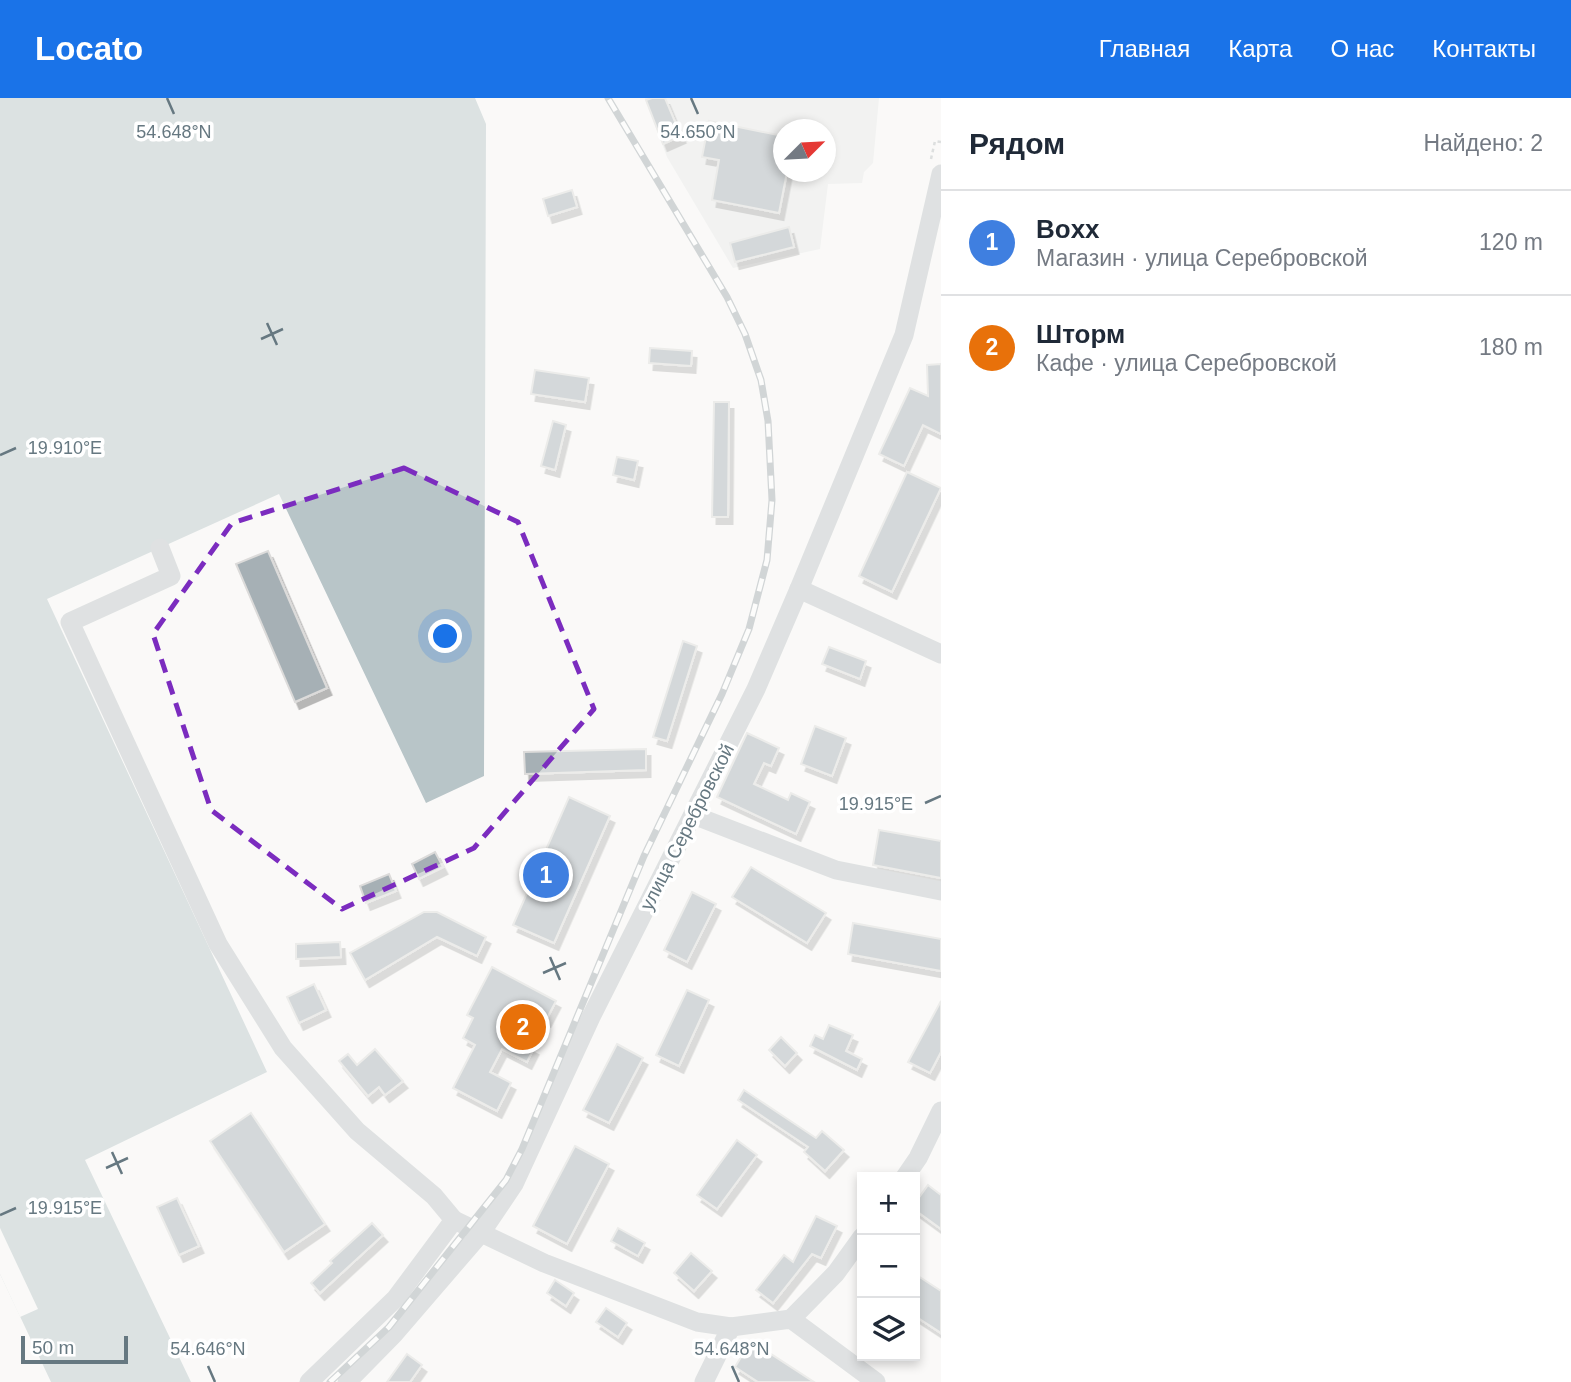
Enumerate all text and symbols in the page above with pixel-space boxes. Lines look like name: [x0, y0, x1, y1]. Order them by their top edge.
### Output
text: Locato: [35, 30, 143, 67]
text: Главная: [1099, 35, 1190, 62]
text: Карта: [1228, 35, 1292, 62]
text: О нас: [1330, 35, 1394, 62]
text: Контакты: [1432, 35, 1536, 62]
north arrow: [773, 119, 836, 182]
text: 54.648°N: [136, 122, 212, 142]
text: 54.650°N: [660, 122, 736, 142]
text: Рядом: [969, 127, 1065, 160]
text: Найдено: 2: [1423, 130, 1543, 156]
text: Boxx: [1036, 214, 1100, 244]
text: 1: [986, 229, 998, 255]
text: 120 m: [1479, 229, 1543, 255]
text: Магазин · улица Серебровской: [1036, 245, 1368, 271]
text: Шторм: [1036, 319, 1125, 349]
text: 2: [986, 334, 998, 360]
text: 180 m: [1479, 334, 1543, 360]
text: Кафе · улица Серебровской: [1036, 350, 1337, 376]
text: 19.910°E: [28, 438, 102, 458]
your location: [428, 619, 462, 653]
street label: улица Серебровской: [636, 740, 738, 914]
text: 19.915°E: [839, 794, 913, 814]
pin: 1: [523, 849, 569, 901]
pin: 2: [500, 1001, 546, 1053]
map controls: [857, 1172, 920, 1361]
button: +: [857, 1172, 920, 1235]
text: 19.915°E: [28, 1198, 102, 1218]
button: −: [857, 1235, 920, 1298]
button: layers: [857, 1298, 920, 1361]
scale bar: [21, 1333, 128, 1365]
text: 50 m: [32, 1337, 74, 1358]
text: 54.646°N: [170, 1339, 246, 1359]
text: 54.648°N: [694, 1339, 770, 1359]

